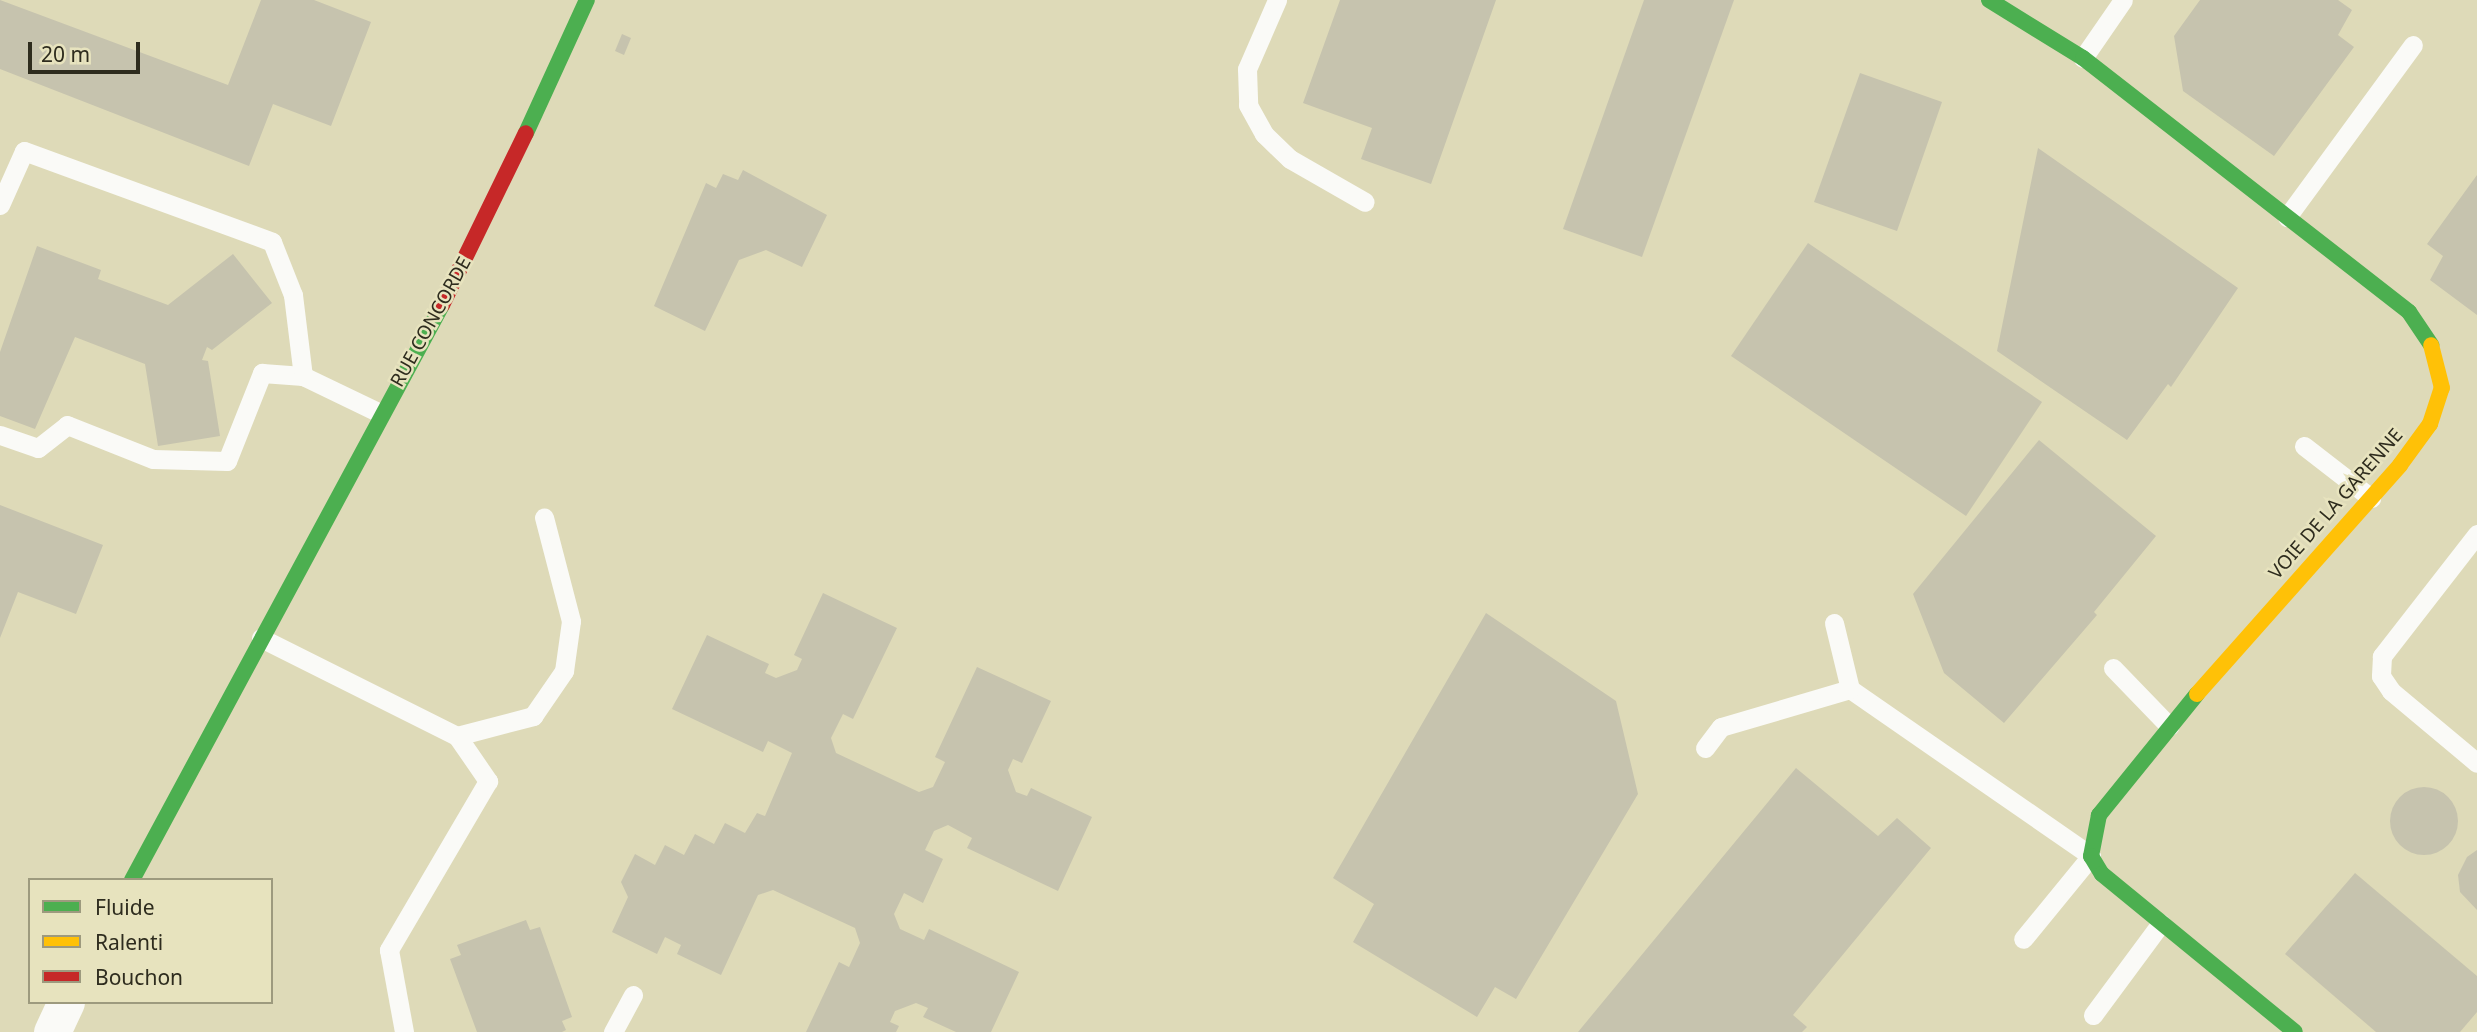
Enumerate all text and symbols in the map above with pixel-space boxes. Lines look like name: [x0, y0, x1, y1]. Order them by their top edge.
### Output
scale bar: [32, 28, 144, 72]
text: 20 m: [41, 40, 90, 68]
street label: RUE CONCORDE: [386, 253, 476, 391]
street label: VOIE DE LA GARENNE: [2264, 424, 2408, 584]
legend: [28, 878, 273, 1004]
text: Fluide: [95, 893, 154, 921]
text: Ralenti: [95, 928, 163, 956]
text: Bouchon: [95, 963, 183, 991]

